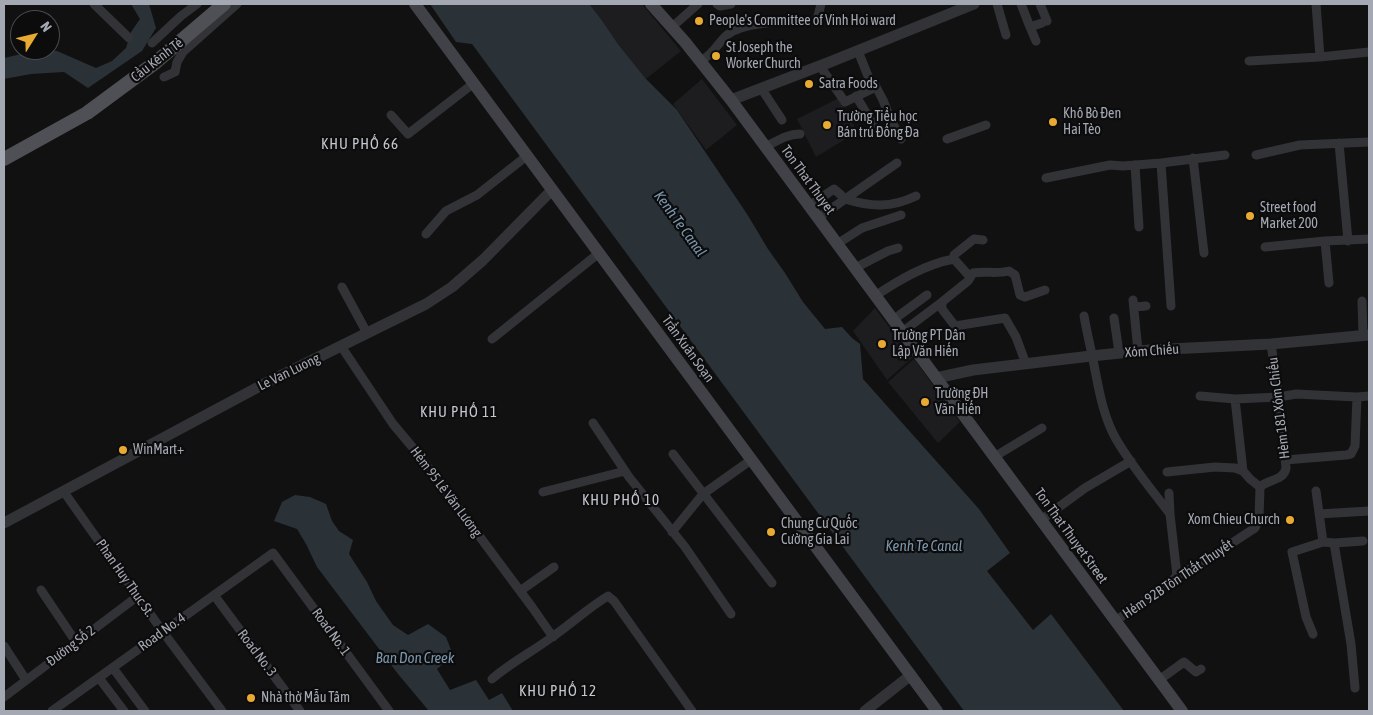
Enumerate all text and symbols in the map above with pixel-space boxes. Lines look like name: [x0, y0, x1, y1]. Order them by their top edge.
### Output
north arrow: [10, 10, 60, 60]
place label: People's Committee of Vinh Hoi ward: [709, 13, 896, 29]
marker: People's Committee of Vinh Hoi ward: [693, 15, 705, 27]
text: N: [37, 19, 55, 35]
street label: Cầu Kênh Tẻ: [128, 34, 186, 86]
place label: St Joseph the Worker Church: [726, 40, 801, 72]
marker: St Joseph the Worker Church: [710, 50, 722, 62]
place label: Satra Foods: [819, 76, 878, 92]
marker: Satra Foods: [803, 78, 815, 90]
place label: Khô Bò Đen Hai Tèo: [1063, 106, 1121, 138]
place label: Trường Tiểu học Bán trú Đống Đa: [837, 109, 919, 142]
marker: Khô Bò Đen Hai Tèo: [1047, 116, 1059, 128]
marker: Trường Tiểu học Bán trú Đống Đa: [821, 119, 833, 131]
district label: KHU PHỐ 66: [320, 135, 400, 153]
street label: Ton That Thuyet: [777, 142, 839, 218]
water label: Kenh Te Canal: [650, 188, 710, 260]
place label: Street food Market 200: [1260, 200, 1318, 232]
marker: Street food Market 200: [1244, 210, 1256, 222]
street label: Trần Xuân Soạn: [658, 312, 718, 386]
place label: Trường PT Dân Lập Văn Hiến: [892, 328, 966, 361]
marker: Trường PT Dân Lập Văn Hiến: [876, 338, 888, 350]
street label: Xóm Chiếu: [1124, 341, 1180, 361]
street label: Le Van Luong: [255, 350, 323, 394]
street label: Hẻm 181 Xóm Chiếu: [1264, 356, 1294, 460]
place label: Trường ĐH Văn Hiến: [935, 386, 988, 418]
marker: Trường ĐH Văn Hiến: [919, 396, 931, 408]
district label: KHU PHỐ 11: [419, 403, 499, 421]
place label: WinMart+: [133, 442, 184, 458]
marker: WinMart+: [117, 444, 129, 456]
street label: Hẻm 95 Lê Văn Lương: [407, 444, 485, 540]
street label: Ton That Thuyet Street: [1031, 485, 1111, 587]
district label: KHU PHỐ 10: [581, 491, 661, 509]
place label: Xom Chieu Church: [1188, 512, 1280, 528]
marker: Xom Chieu Church: [1284, 514, 1296, 526]
place label: Chung Cư Quốc Cường Gia Lai: [781, 516, 857, 548]
marker: Chung Cư Quốc Cường Gia Lai: [765, 526, 777, 538]
street label: Phan Huy Thuc St.: [92, 536, 158, 620]
street label: Hẻm 92B Tôn Thất Thuyết: [1120, 536, 1236, 622]
water label: Kenh Te Canal: [886, 537, 962, 555]
street label: Road No. 1: [308, 605, 354, 659]
street label: Road No. 4: [135, 609, 189, 655]
street label: Đường Số 2: [43, 622, 99, 670]
street label: Road No. 3: [234, 626, 280, 680]
water label: Ban Don Creek: [376, 649, 454, 667]
district label: KHU PHỐ 12: [518, 682, 598, 700]
place label: Nhà thờ Mẫu Tâm: [261, 690, 350, 706]
marker: Nhà thờ Mẫu Tâm: [245, 692, 257, 704]

